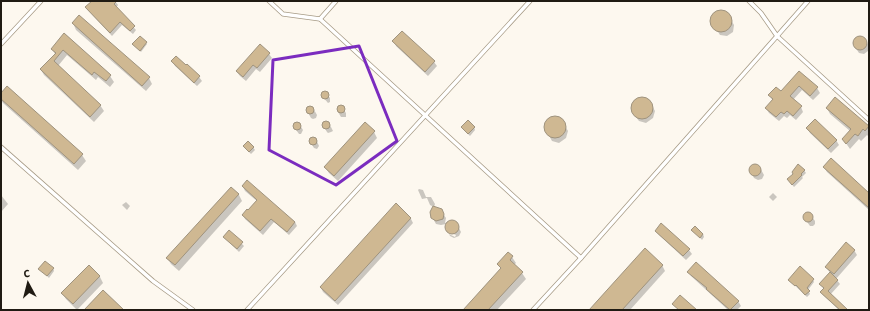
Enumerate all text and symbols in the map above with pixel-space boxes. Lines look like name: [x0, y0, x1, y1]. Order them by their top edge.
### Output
north arrow: [8, 263, 48, 303]
text: С: [23, 266, 32, 281]

